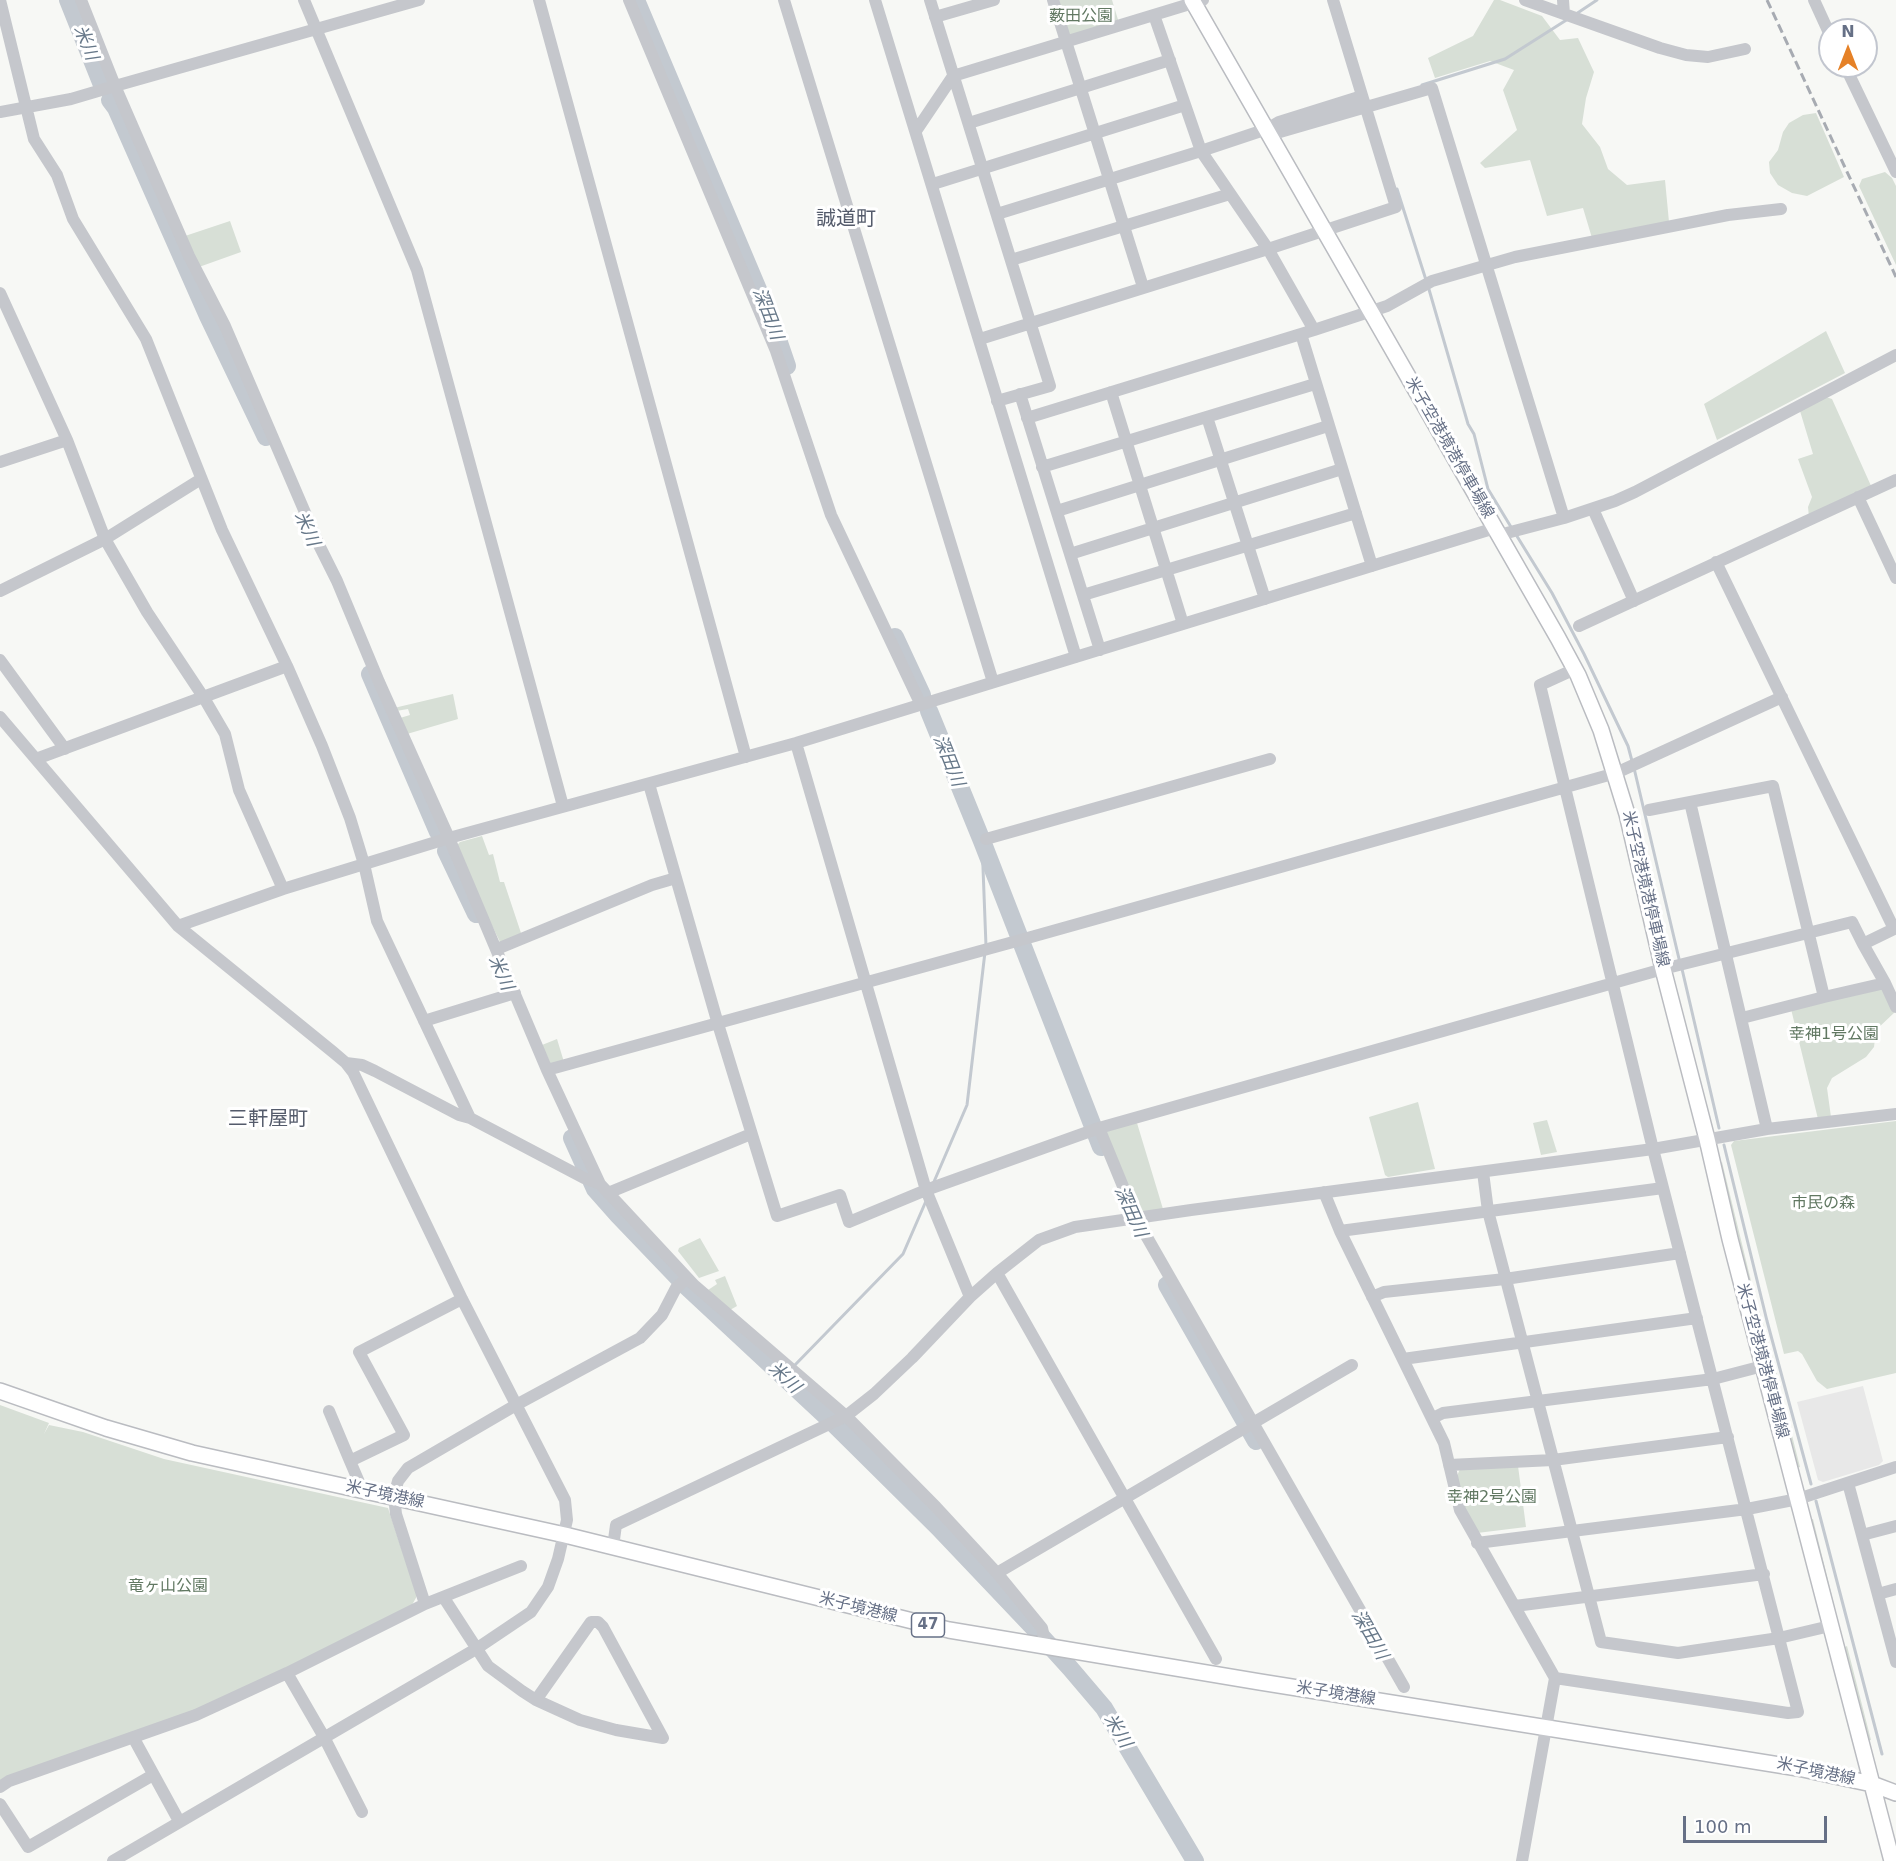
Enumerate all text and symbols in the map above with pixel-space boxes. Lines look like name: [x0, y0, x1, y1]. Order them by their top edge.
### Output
park label: 薮田公園: [1049, 7, 1113, 27]
north arrow: [1818, 18, 1878, 78]
water label: 米川: [68, 22, 102, 64]
text: N: [1841, 22, 1855, 41]
district label: 誠道町: [816, 208, 876, 232]
water label: 深田川: [747, 285, 787, 343]
street label: 米子空港境港停車場線: [1401, 374, 1497, 522]
water label: 米川: [289, 508, 323, 550]
water label: 深田川: [928, 732, 968, 790]
street label: 米子空港境港停車場線: [1618, 809, 1672, 969]
water label: 米川: [483, 952, 517, 994]
park label: 幸神1号公園: [1789, 1025, 1879, 1045]
district label: 三軒屋町: [228, 1108, 308, 1132]
water label: 深田川: [1109, 1183, 1151, 1241]
park label: 市民の森: [1791, 1194, 1855, 1214]
street label: 米子空港境港停車場線: [1732, 1281, 1792, 1441]
water label: 米川: [763, 1358, 805, 1398]
street label: 米子境港線: [344, 1477, 426, 1513]
park label: 幸神2号公園: [1447, 1488, 1537, 1508]
park label: 竜ヶ山公園: [128, 1577, 208, 1597]
street label: 米子境港線: [817, 1589, 899, 1627]
water label: 深田川: [1346, 1606, 1392, 1664]
road number: 47: [912, 1613, 944, 1637]
street label: 米子境港線: [1295, 1678, 1377, 1710]
water label: 米川: [1098, 1710, 1136, 1752]
street label: 米子境港線: [1775, 1754, 1857, 1790]
scale bar: [1686, 1804, 1830, 1842]
text: 100 m: [1694, 1816, 1752, 1837]

